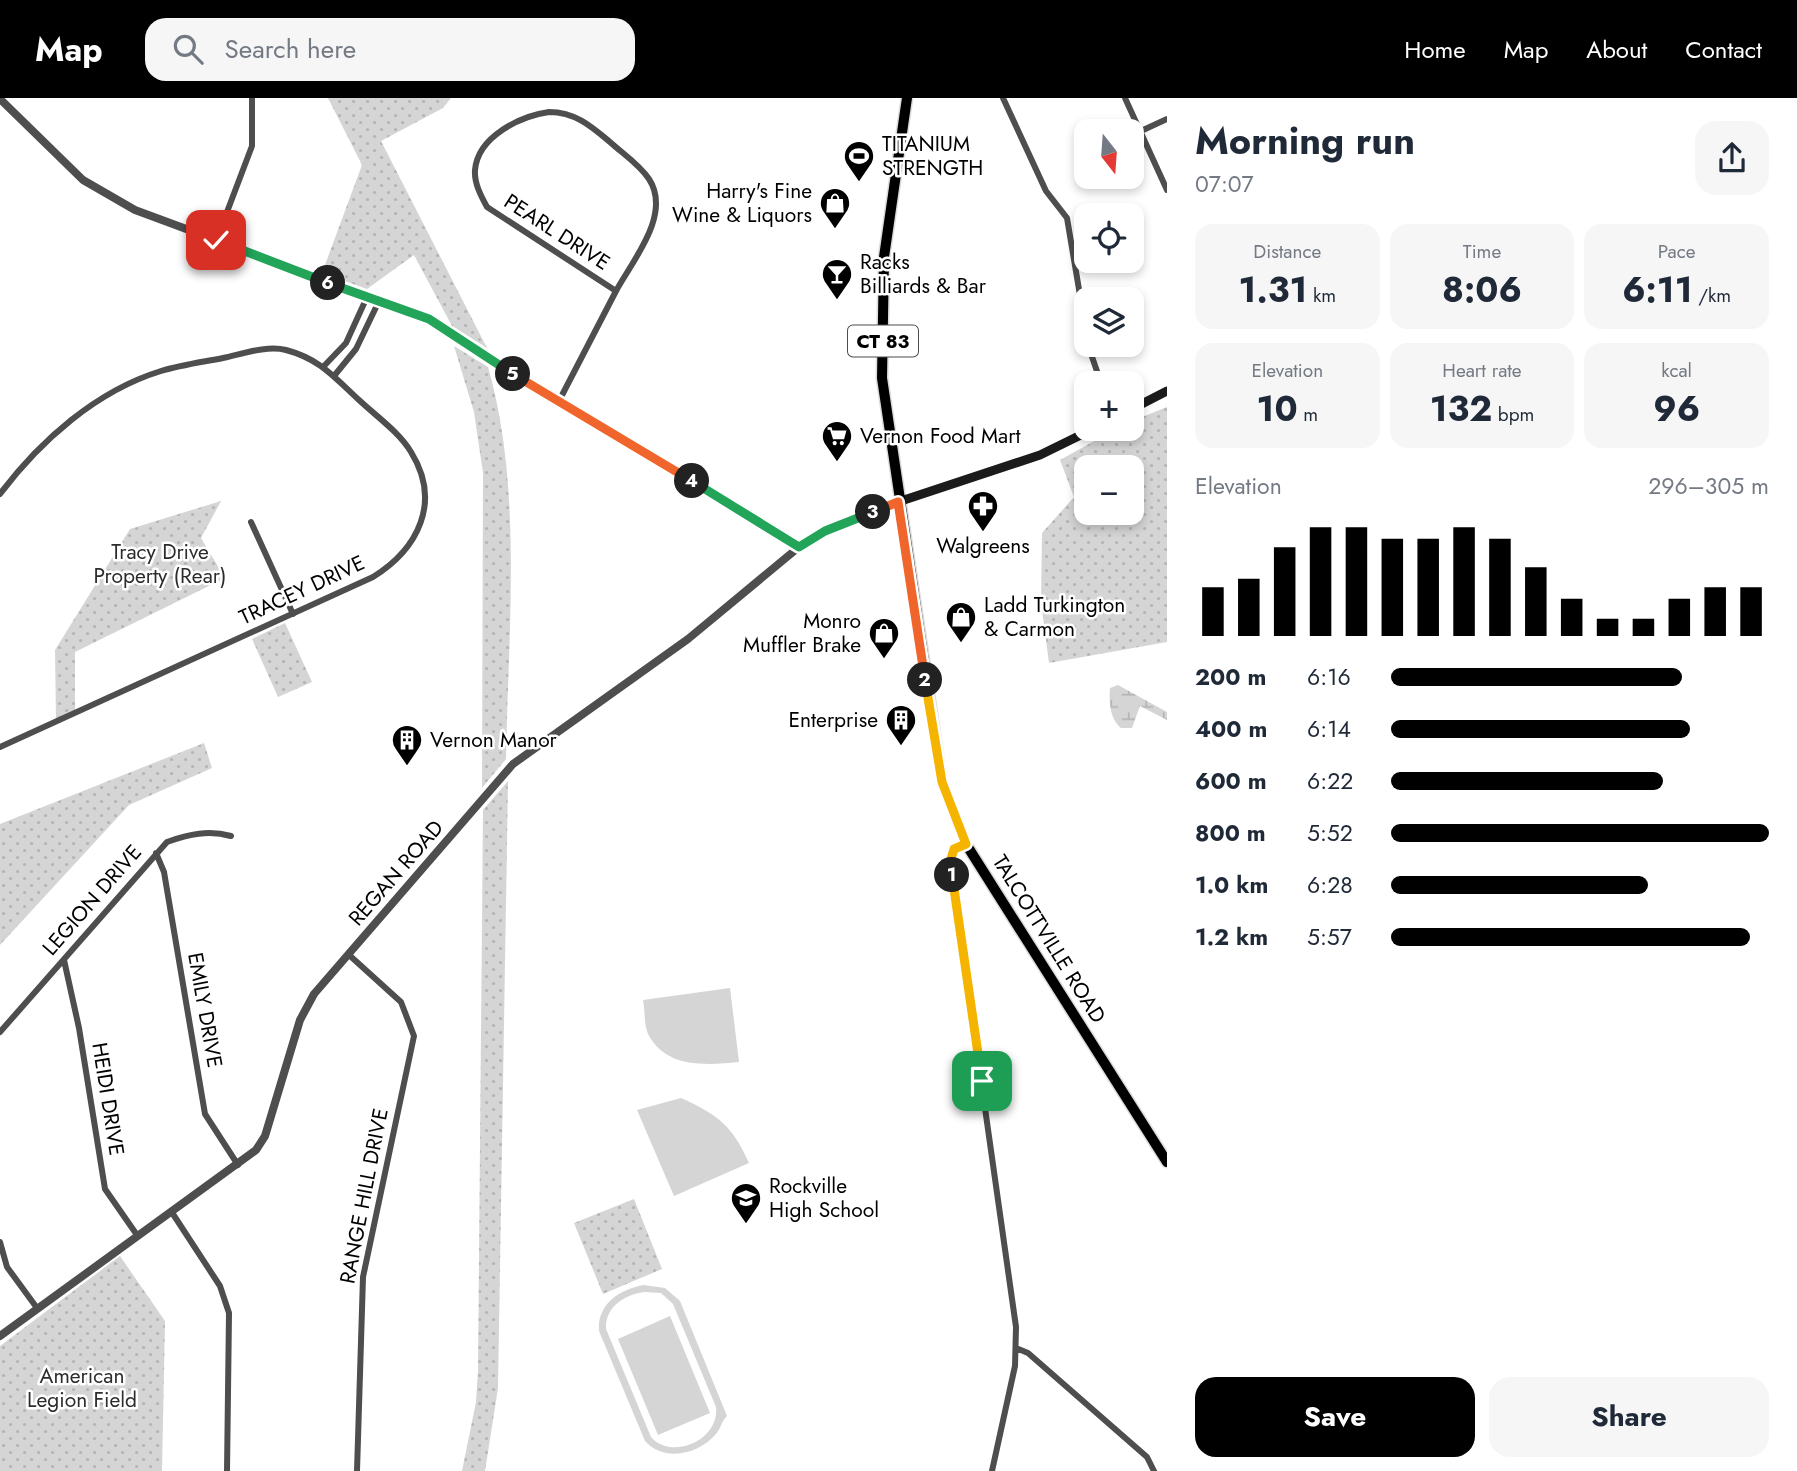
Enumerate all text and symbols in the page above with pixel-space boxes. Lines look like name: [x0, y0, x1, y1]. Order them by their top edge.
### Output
search box: [145, 18, 635, 81]
text: Map: [35, 26, 103, 73]
icon: search: [169, 30, 207, 68]
text: Search here: [225, 30, 356, 68]
text: Home: [1404, 32, 1466, 67]
text: Map: [1504, 32, 1548, 67]
text: About: [1586, 32, 1647, 67]
text: Contact: [1685, 32, 1762, 67]
text: Morning run: [1195, 113, 1415, 168]
north arrow: [1074, 119, 1144, 189]
map controls: [1074, 119, 1144, 525]
button: share: [1695, 121, 1769, 195]
place label: TITANIUM STRENGTH: [882, 129, 983, 183]
sports icon: TITANIUM STRENGTH: [842, 139, 876, 183]
text: 07:07: [1195, 167, 1254, 201]
place label: Harry's Fine Wine & Liquors: [672, 176, 812, 230]
street label: PEARL DRIVE: [498, 186, 616, 278]
shop icon: Harry's Fine Wine & Liquors: [818, 186, 852, 230]
button: locate: [1074, 203, 1144, 273]
pin: [186, 210, 246, 270]
icon: check: [197, 221, 235, 259]
text: Distance: [1253, 238, 1321, 265]
text: Time: [1463, 238, 1501, 265]
text: Pace: [1658, 238, 1696, 265]
place label: Racks Billiards & Bar: [860, 247, 987, 301]
bar icon: Racks Billiards & Bar: [820, 257, 854, 301]
text: 1.31: [1239, 265, 1307, 315]
text: 8:06: [1442, 265, 1522, 315]
text: 6:11: [1622, 265, 1692, 315]
pin: 6: [310, 266, 346, 300]
text: 6: [321, 269, 334, 296]
text: km: [1307, 282, 1336, 309]
text: /km: [1692, 282, 1731, 309]
button: layers: [1074, 287, 1144, 357]
road number: CT 83: [848, 326, 918, 356]
pin: 5: [496, 356, 530, 392]
text: Elevation: [1251, 357, 1323, 384]
text: Heart rate: [1442, 357, 1522, 384]
text: kcal: [1661, 357, 1692, 384]
text: 5: [506, 360, 519, 387]
button: +: [1074, 371, 1144, 441]
text: 10: [1257, 384, 1298, 434]
text: 132: [1430, 384, 1492, 434]
text: 96: [1653, 384, 1700, 434]
text: m: [1298, 401, 1318, 428]
text: bpm: [1492, 401, 1534, 428]
supermarket icon: Vernon Food Mart: [820, 419, 854, 463]
place label: Vernon Food Mart: [860, 421, 1020, 451]
button: −: [1074, 455, 1144, 525]
pin: 4: [674, 464, 710, 498]
text: 4: [685, 467, 698, 494]
text: Elevation: [1195, 469, 1282, 503]
text: 296–305 m: [1648, 469, 1769, 503]
pharmacy icon: Walgreens: [966, 489, 1000, 533]
pin: 3: [856, 494, 890, 530]
text: 3: [867, 498, 878, 525]
place label: Walgreens: [936, 531, 1030, 561]
park label: Tracy Drive Property (Rear): [94, 537, 226, 591]
street label: TRACEY DRIVE: [234, 548, 370, 632]
place label: Ladd Turkington & Carmon: [984, 590, 1125, 644]
shop icon: Ladd Turkington & Carmon: [944, 600, 978, 644]
place label: Monro Muffler Brake: [743, 606, 861, 660]
shop icon: Monro Muffler Brake: [867, 616, 901, 660]
text: 200 m: [1195, 660, 1266, 694]
text: 6:16: [1307, 660, 1351, 694]
pin: 2: [908, 662, 942, 698]
text: 2: [918, 666, 931, 693]
building icon: Enterprise: [884, 703, 918, 747]
place label: Enterprise: [788, 705, 878, 735]
text: 400 m: [1195, 712, 1267, 746]
text: 6:14: [1307, 712, 1351, 746]
building icon: Vernon Manor: [390, 723, 424, 767]
place label: Vernon Manor: [430, 725, 558, 755]
text: 600 m: [1195, 764, 1267, 798]
text: 6:22: [1307, 764, 1353, 798]
street label: REGAN ROAD: [342, 814, 450, 932]
text: 800 m: [1195, 816, 1266, 850]
text: 5:52: [1307, 816, 1353, 850]
street label: LEGION DRIVE: [35, 838, 149, 962]
street label: TALCOTTVILLE ROAD: [985, 849, 1113, 1029]
pin: 1: [934, 858, 970, 892]
text: 1: [947, 861, 956, 888]
text: 1.0 km: [1195, 868, 1268, 902]
text: 6:28: [1307, 868, 1353, 902]
text: 1.2 km: [1195, 920, 1268, 954]
text: 5:57: [1307, 920, 1352, 954]
street label: EMILY DRIVE: [180, 950, 230, 1070]
street label: HEIDI DRIVE: [84, 1040, 132, 1158]
pin: [952, 1051, 1012, 1111]
icon: arrive: [963, 1062, 1001, 1100]
street label: RANGE HILL DRIVE: [332, 1106, 396, 1286]
place label: Rockville High School: [769, 1171, 879, 1225]
school or university icon: Rockville High School: [729, 1181, 763, 1225]
park label: American Legion Field: [27, 1361, 137, 1415]
button: Save: [1195, 1377, 1475, 1457]
button: Share: [1489, 1377, 1769, 1457]

